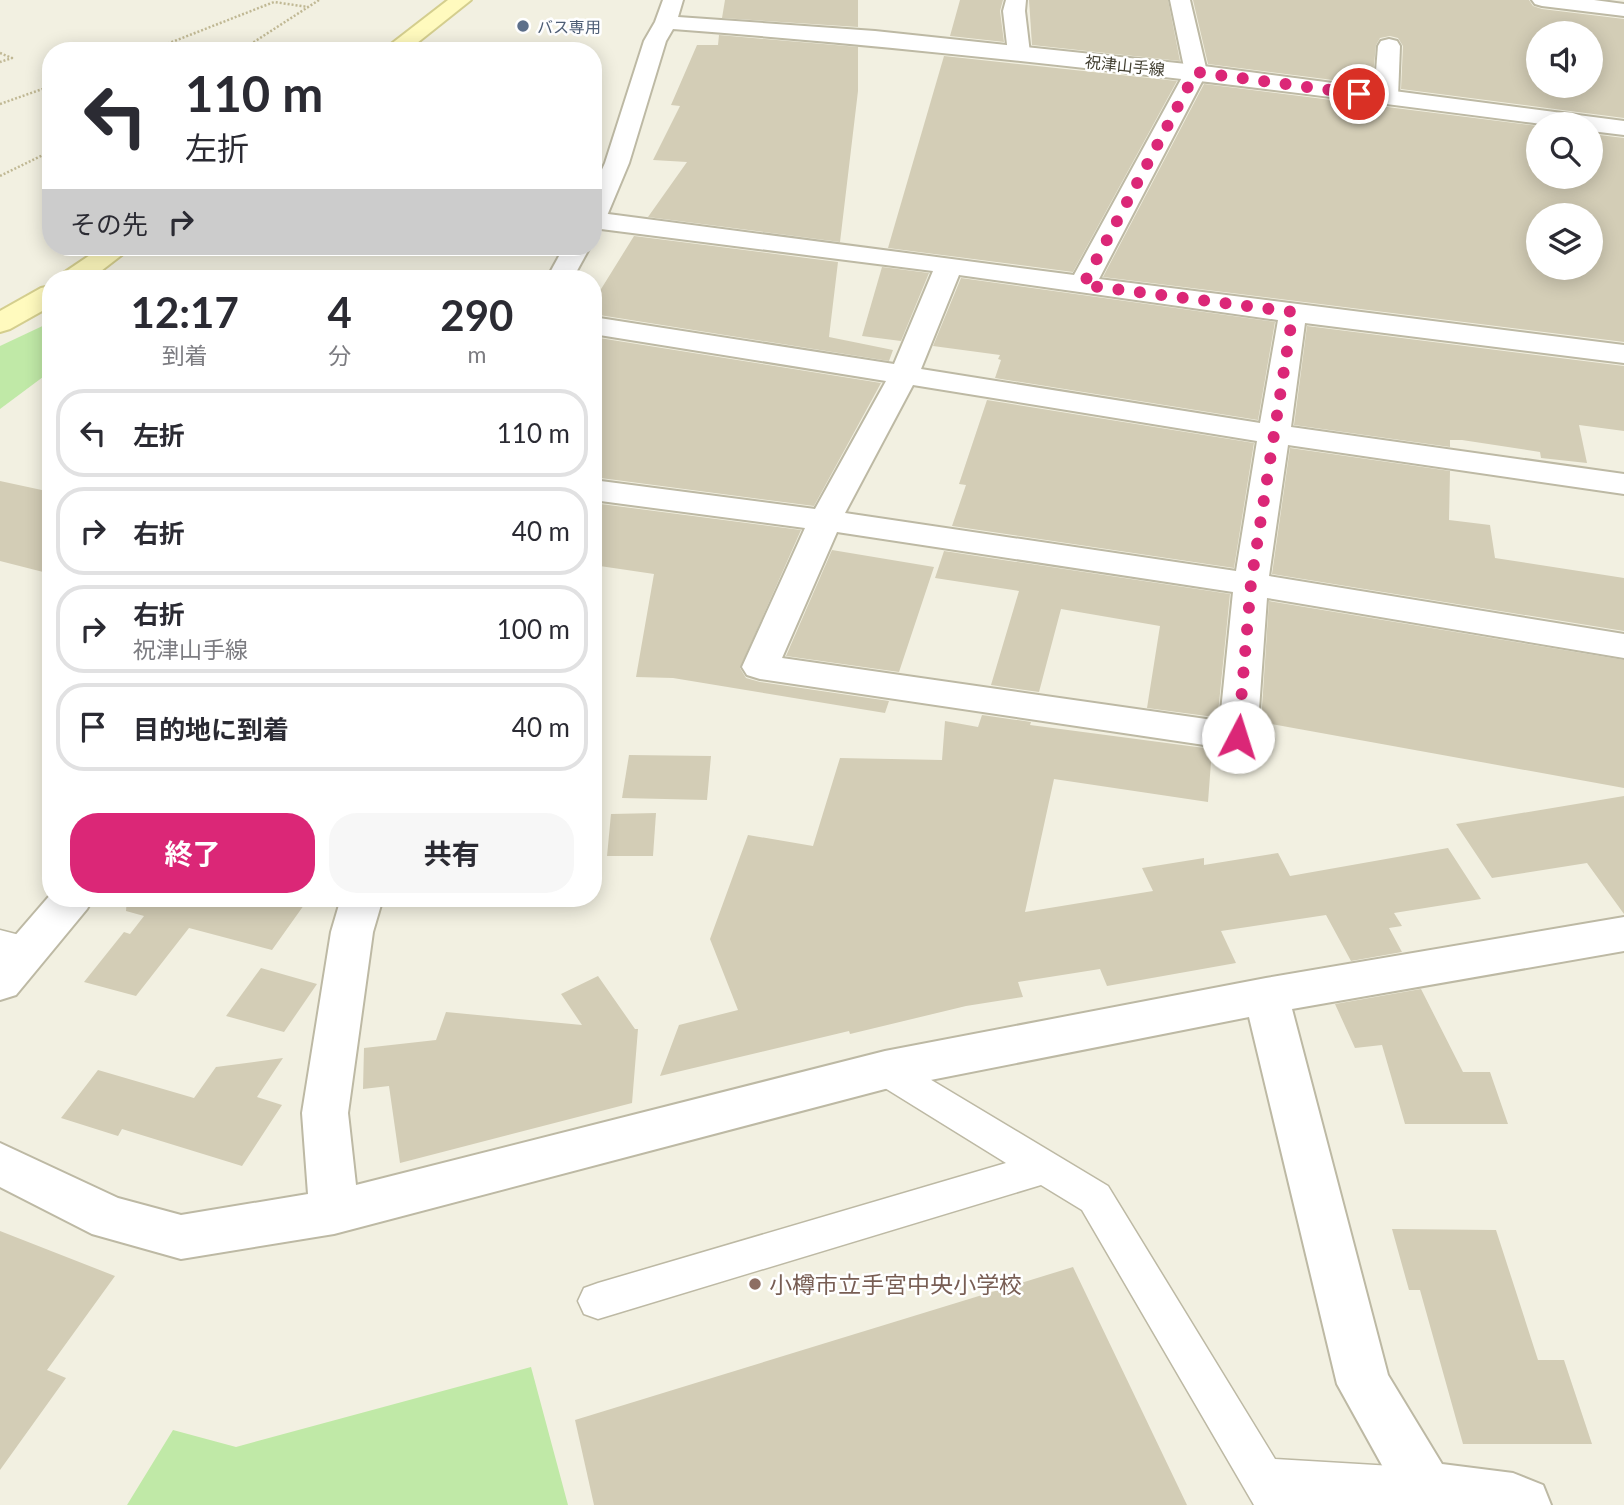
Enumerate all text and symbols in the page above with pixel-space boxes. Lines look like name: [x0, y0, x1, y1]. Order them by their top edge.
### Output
place label: バス専用: [537, 17, 601, 36]
marker: バス専用: [515, 18, 531, 34]
map controls: [1526, 21, 1603, 280]
button: sound: [1526, 21, 1603, 98]
street label: 祝津山手線: [1084, 51, 1166, 79]
text: 110 m: [185, 64, 323, 122]
pin: [1329, 64, 1389, 124]
icon: left: [70, 70, 161, 161]
icon: arrive: [1340, 75, 1378, 113]
button: search: [1526, 112, 1603, 189]
text: 左折: [185, 128, 249, 167]
icon: right: [162, 203, 200, 241]
button: layers: [1526, 203, 1603, 280]
text: その先: [70, 208, 148, 240]
text: 12:17: [131, 287, 239, 337]
text: 4: [327, 287, 352, 337]
text: 290: [440, 290, 513, 340]
text: m: [467, 340, 486, 368]
text: 到着: [162, 341, 208, 369]
text: 分: [328, 341, 351, 369]
icon: left: [74, 414, 112, 452]
text: 110 m: [497, 417, 570, 449]
text: 左折: [133, 419, 185, 451]
icon: right: [74, 512, 112, 550]
text: 40 m: [512, 515, 570, 547]
text: 右折: [133, 517, 185, 549]
text: 右折: [133, 598, 185, 630]
icon: right: [74, 610, 112, 648]
text: 100 m: [497, 613, 570, 645]
text: 祝津山手線: [133, 635, 248, 663]
position arrow: [1201, 700, 1275, 774]
icon: arrive: [74, 708, 112, 746]
text: 40 m: [512, 711, 570, 743]
text: 目的地に到着: [133, 713, 289, 745]
button: 終了: [70, 813, 315, 893]
button: 共有: [329, 813, 574, 893]
place label: 小樽市立手宮中央小学校: [769, 1270, 1022, 1298]
marker: 小樽市立手宮中央小学校: [747, 1276, 763, 1292]

